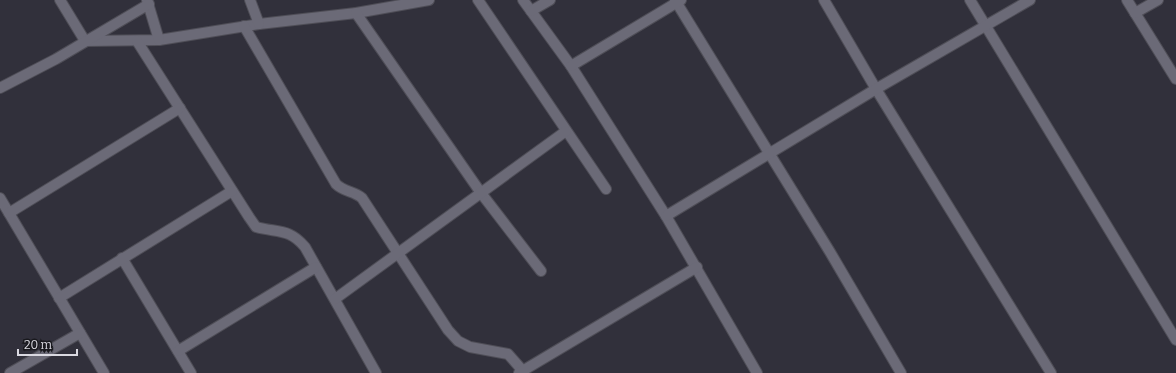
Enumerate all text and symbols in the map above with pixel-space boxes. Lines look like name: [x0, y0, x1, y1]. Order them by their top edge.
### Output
scale bar: [18, 331, 77, 357]
text: 20 m: [24, 338, 53, 352]

